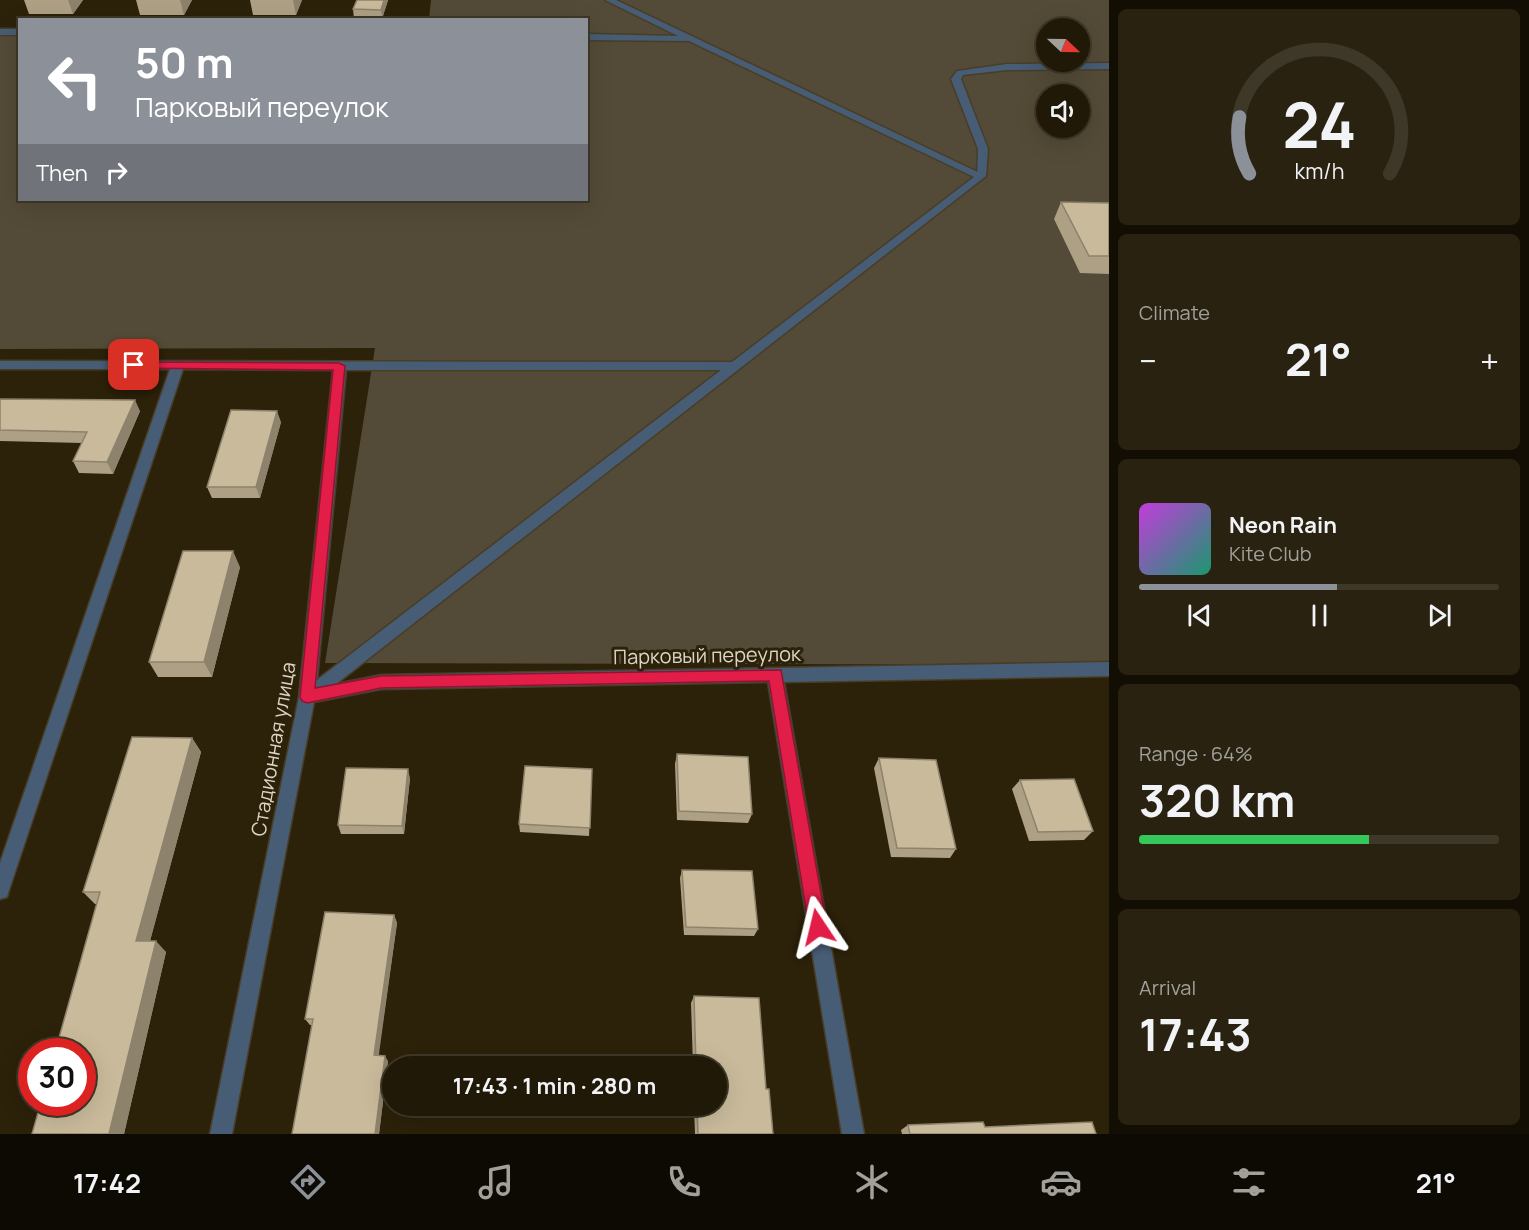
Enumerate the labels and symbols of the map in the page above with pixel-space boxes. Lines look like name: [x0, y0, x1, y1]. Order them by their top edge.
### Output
north arrow: [1036, 18, 1090, 72]
pin: [108, 339, 159, 390]
street label: Парковый переулок: [613, 640, 802, 670]
street label: Стадионная улица: [244, 660, 302, 838]
position arrow: [786, 895, 850, 959]
speed limit sign: 30: [18, 1038, 96, 1116]

